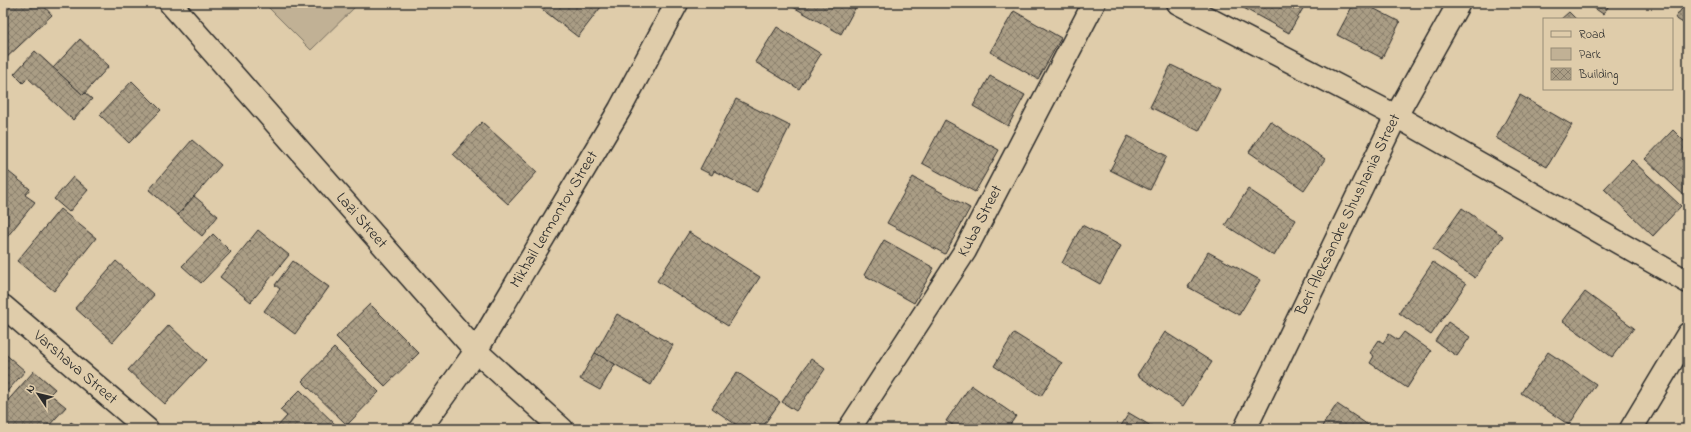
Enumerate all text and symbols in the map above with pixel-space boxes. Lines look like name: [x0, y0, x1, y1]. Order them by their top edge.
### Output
legend: [1543, 18, 1673, 90]
text: Road: [1579, 26, 1605, 44]
text: Park: [1579, 46, 1601, 64]
text: Building: [1578, 66, 1618, 85]
street label: Beri Aleksandre Shushania Street: [1289, 109, 1408, 321]
street label: Mikhail Lermontov Street: [504, 146, 605, 293]
street label: Kuba Street: [952, 180, 1009, 262]
street label: Lazi Street: [330, 187, 394, 255]
street label: Varshava Street: [27, 324, 123, 411]
north arrow: [18, 374, 58, 414]
text: N: [22, 381, 39, 396]

